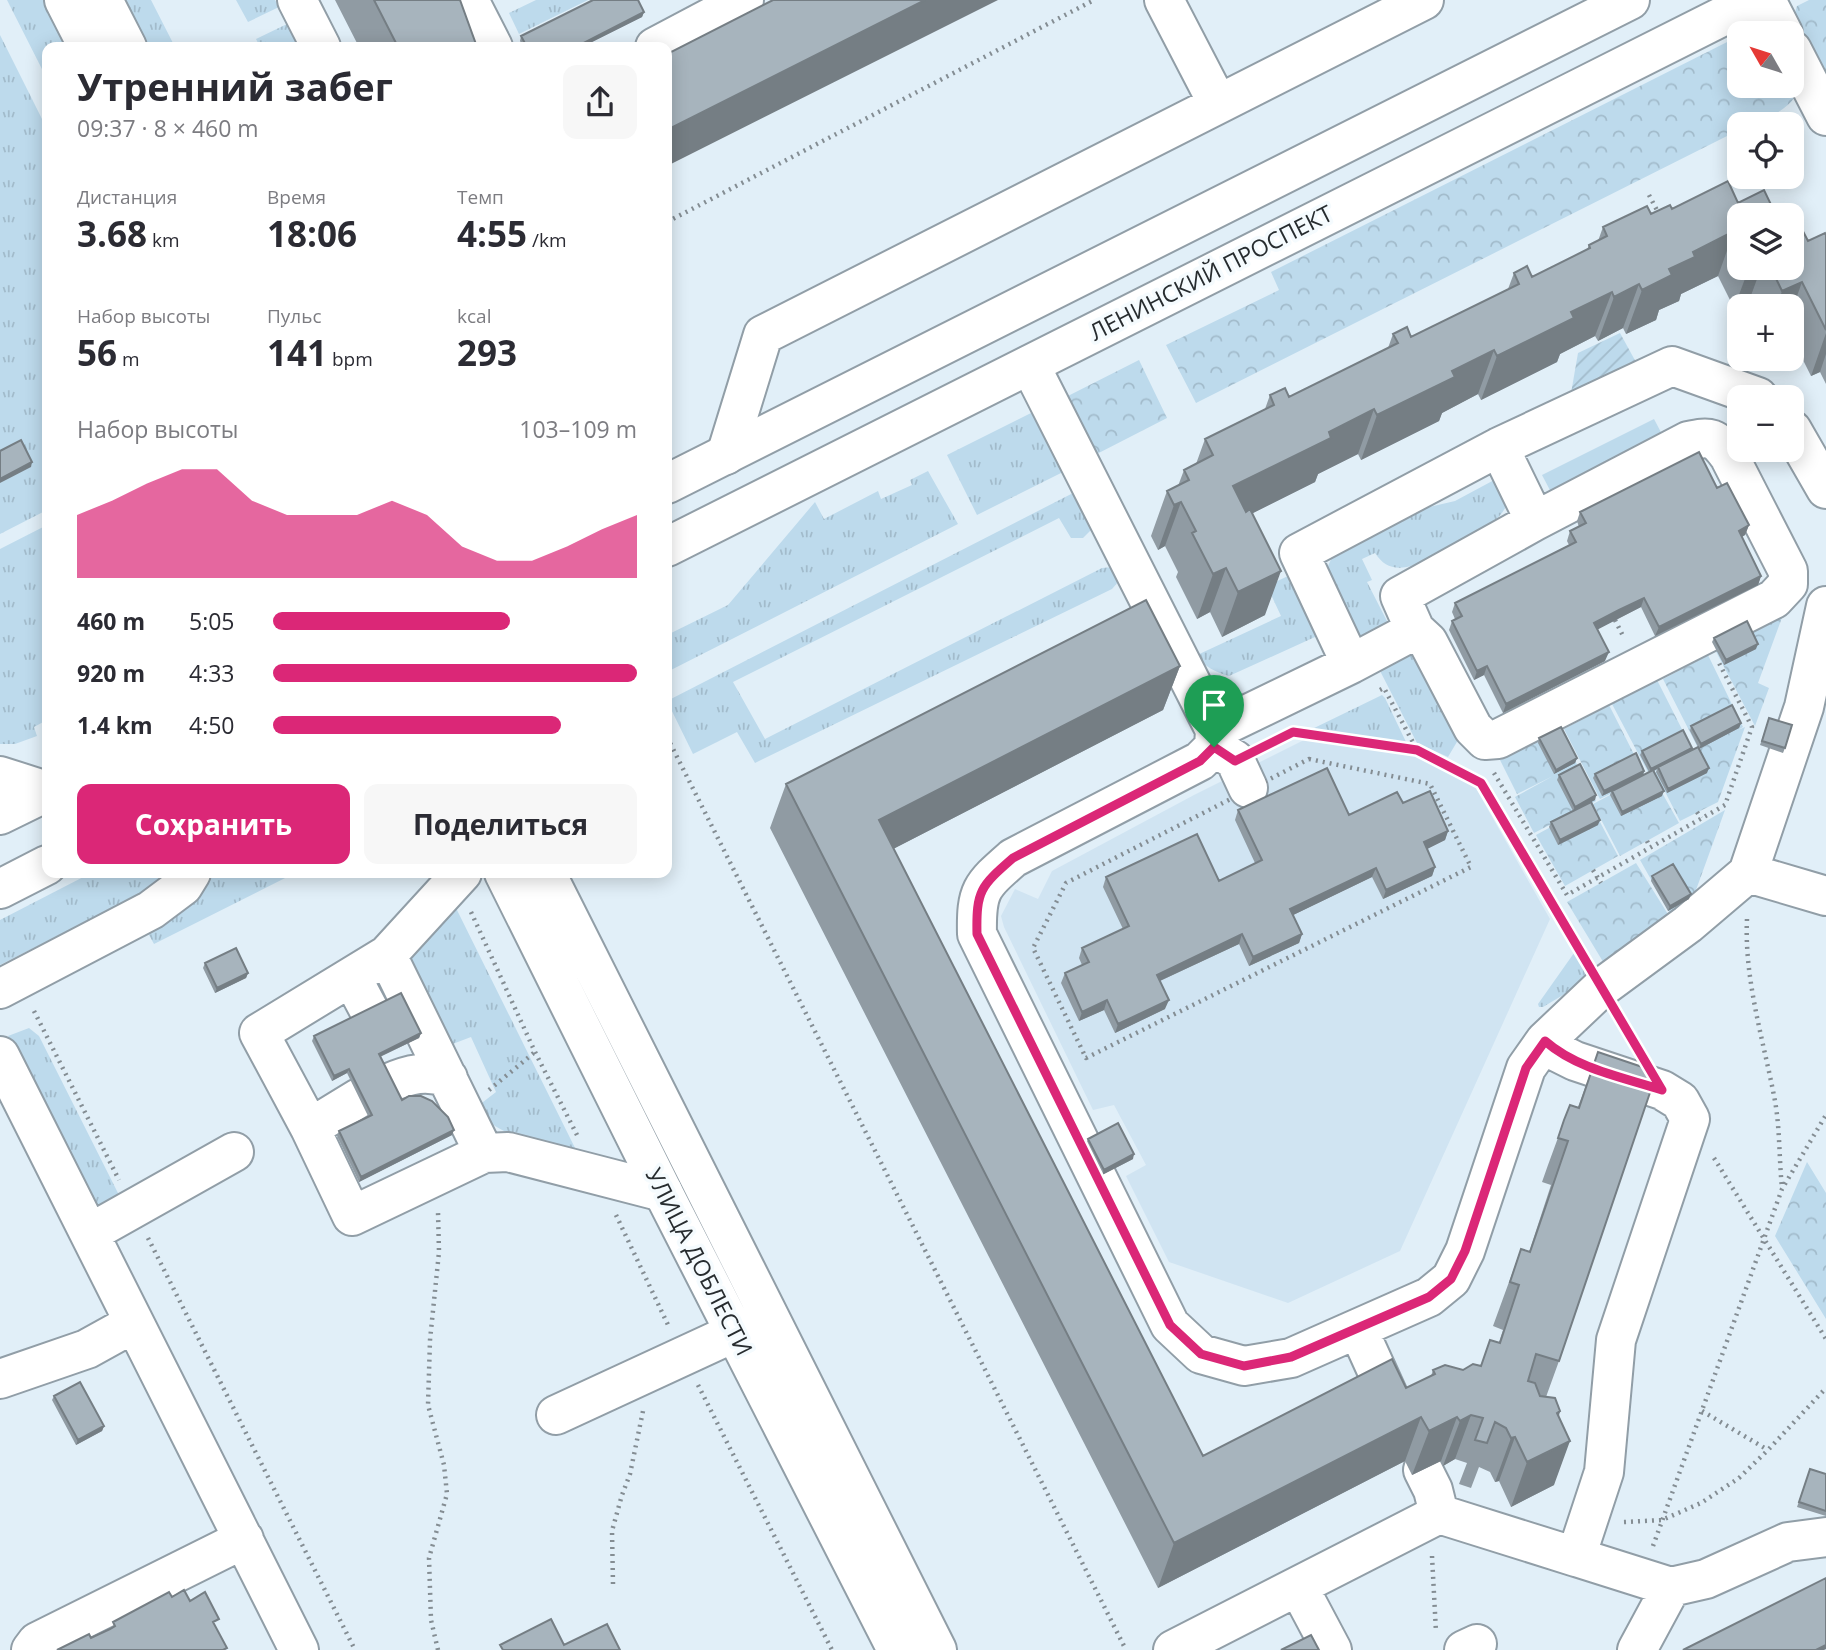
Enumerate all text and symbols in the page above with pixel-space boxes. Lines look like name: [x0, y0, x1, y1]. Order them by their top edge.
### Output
north arrow: [1727, 21, 1804, 98]
map controls: [1727, 21, 1804, 462]
text: Утренний забег: [77, 60, 393, 112]
button: share: [563, 65, 637, 139]
text: 09:37 · 8 × 460 m: [77, 112, 259, 144]
button: locate: [1727, 112, 1804, 189]
text: Дистанция: [77, 184, 177, 210]
text: Время: [267, 184, 326, 210]
text: Темп: [457, 184, 504, 210]
street label: ЛЕНИНСКИЙ ПРОСПЕКТ: [1083, 197, 1338, 347]
button: layers: [1727, 203, 1804, 280]
text: 3.68: [77, 210, 147, 257]
text: 18:06: [267, 210, 357, 257]
text: 4:55: [457, 210, 527, 257]
text: km: [147, 227, 180, 253]
text: /km: [527, 227, 567, 253]
button: +: [1727, 294, 1804, 371]
text: Набор высоты: [77, 303, 210, 329]
text: Пульс: [267, 303, 322, 329]
text: kcal: [457, 303, 491, 329]
text: 56: [77, 329, 117, 376]
text: 141: [267, 329, 327, 376]
text: 293: [457, 329, 517, 376]
text: m: [117, 346, 140, 372]
text: bpm: [327, 346, 373, 372]
button: −: [1727, 385, 1804, 462]
text: Набор высоты: [77, 413, 239, 445]
text: 103–109 m: [519, 413, 637, 445]
text: 460 m: [77, 605, 145, 637]
text: 5:05: [189, 605, 235, 637]
text: 920 m: [77, 657, 145, 689]
text: 4:33: [189, 657, 235, 689]
pin: [1184, 675, 1244, 747]
icon: arrive: [1195, 686, 1233, 724]
text: 1.4 km: [77, 709, 153, 741]
text: 4:50: [189, 709, 235, 741]
button: Сохранить: [77, 784, 350, 864]
button: Поделиться: [364, 784, 637, 864]
street label: УЛИЦА ДОБЛЕСТИ: [639, 1162, 761, 1361]

